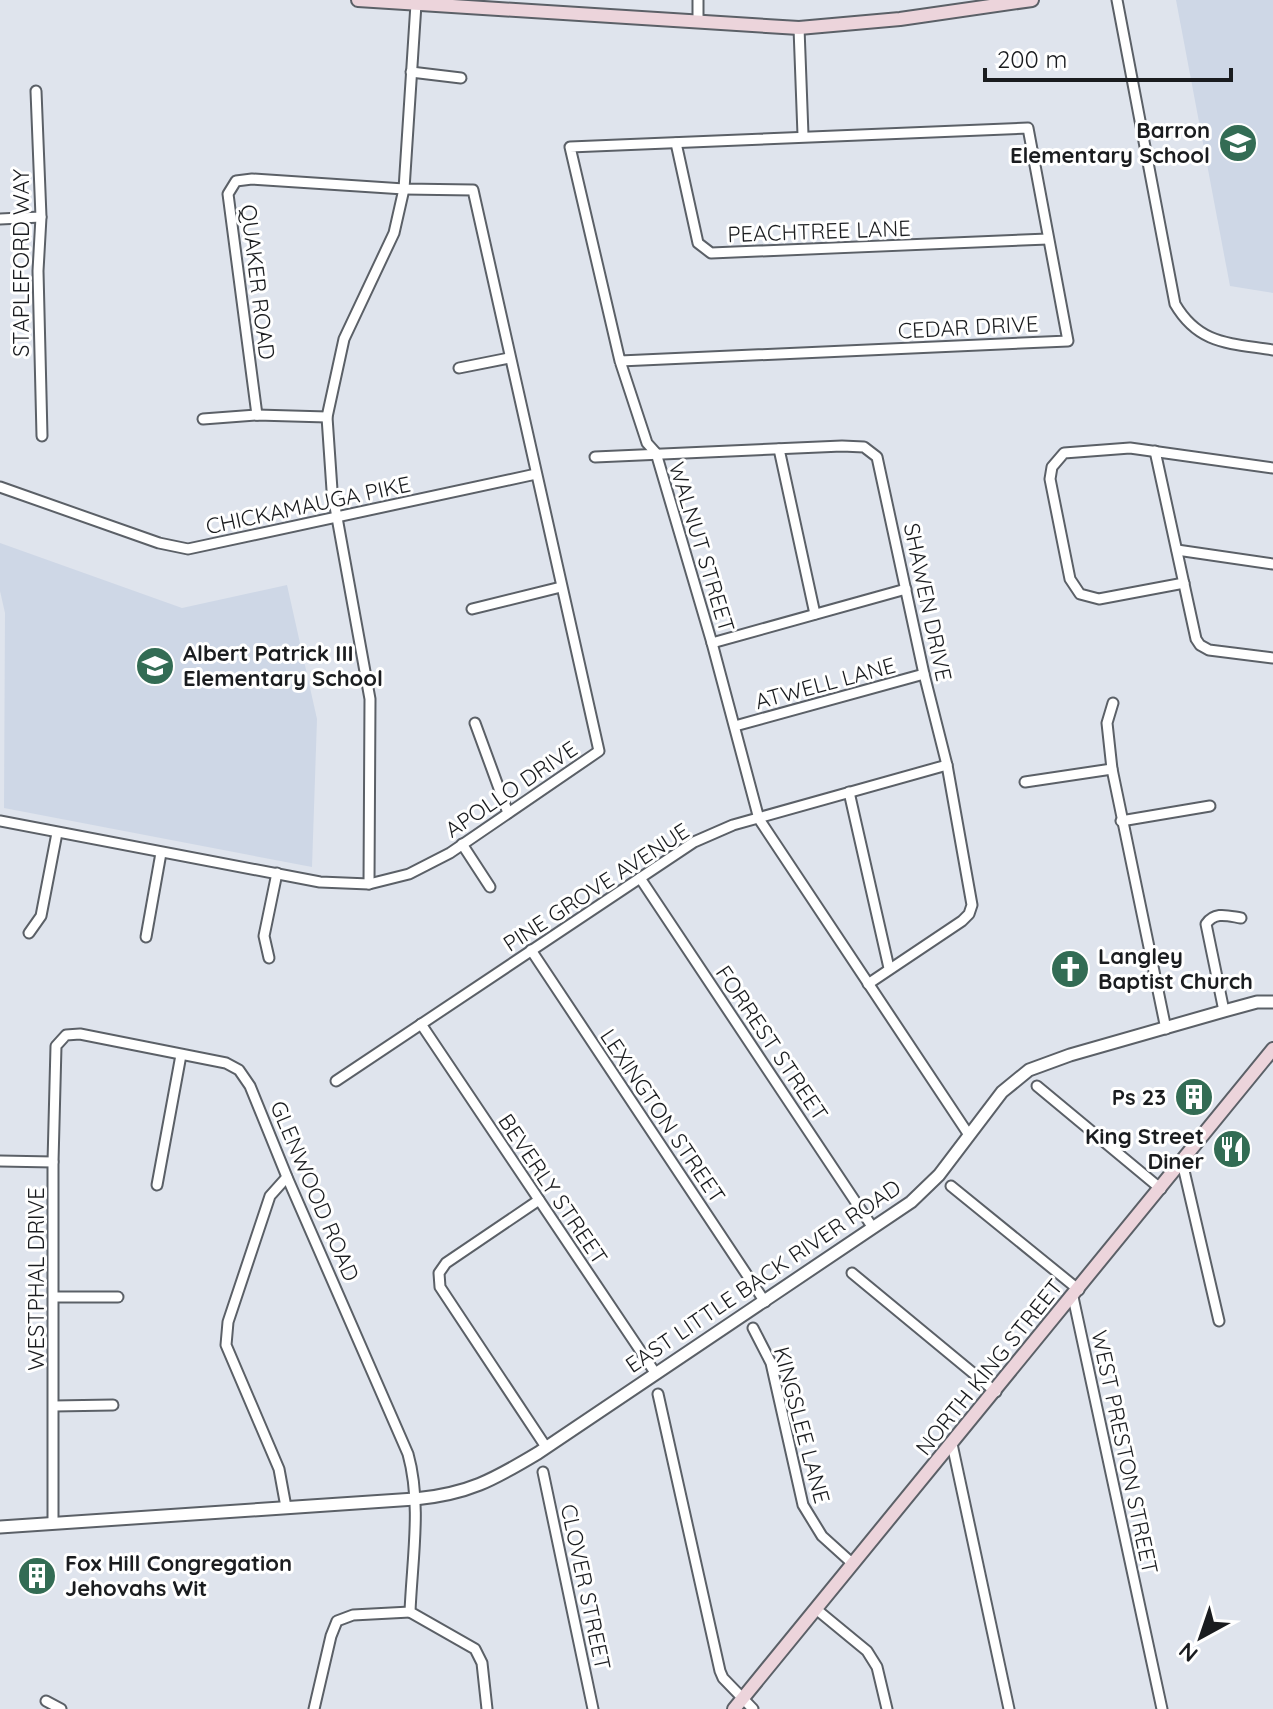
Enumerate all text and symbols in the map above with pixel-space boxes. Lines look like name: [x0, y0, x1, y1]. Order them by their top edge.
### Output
scale bar: [985, 32, 1231, 82]
text: 200 m: [997, 44, 1067, 74]
place label: Barron Elementary School: [1010, 116, 1210, 169]
school or university icon: Barron Elementary School: [1217, 122, 1259, 164]
street label: STAPLEFORD WAY: [7, 169, 35, 357]
street label: QUAKER ROAD: [235, 203, 281, 361]
street label: PEACHTREE LANE: [727, 214, 911, 248]
street label: CEDAR DRIVE: [897, 309, 1039, 345]
street label: WALNUT STREET: [663, 459, 741, 635]
street label: CHICKAMAUGA PIKE: [203, 470, 413, 540]
street label: SHAWEN DRIVE: [898, 520, 958, 684]
place label: Albert Patrick III Elementary School: [183, 639, 383, 692]
school or university icon: Albert Patrick III Elementary School: [134, 645, 176, 687]
street label: ATWELL LANE: [752, 651, 898, 715]
street label: APOLLO DRIVE: [440, 734, 582, 844]
street label: PINE GROVE AVENUE: [498, 816, 694, 958]
place label: Langley Baptist Church: [1098, 942, 1253, 995]
church icon: Langley Baptist Church: [1049, 948, 1091, 990]
street label: FORREST STREET: [710, 960, 834, 1126]
street label: LEXINGTON STREET: [594, 1024, 732, 1208]
building icon: Ps 23: [1173, 1076, 1215, 1118]
place label: Ps 23: [1112, 1083, 1166, 1111]
street label: GLENWOOD ROAD: [264, 1096, 366, 1286]
street label: BEVERLY STREET: [492, 1108, 614, 1270]
place label: King Street Diner: [1085, 1122, 1204, 1175]
restaurant icon: King Street Diner: [1211, 1128, 1253, 1170]
street label: EAST LITTLE BACK RIVER ROAD: [620, 1173, 906, 1379]
street label: WESTPHAL DRIVE: [22, 1187, 50, 1371]
street label: NORTH KING STREET: [909, 1273, 1069, 1461]
street label: WEST PRESTON STREET: [1085, 1328, 1165, 1576]
street label: KINGSLEE LANE: [768, 1344, 836, 1506]
street label: CLOVER STREET: [555, 1501, 617, 1673]
place label: Fox Hill Congregation Jehovahs Wit: [65, 1549, 292, 1602]
building icon: Fox Hill Congregation Jehovahs Wit: [16, 1555, 58, 1597]
north arrow: [1161, 1597, 1241, 1677]
text: N: [1173, 1636, 1203, 1668]

